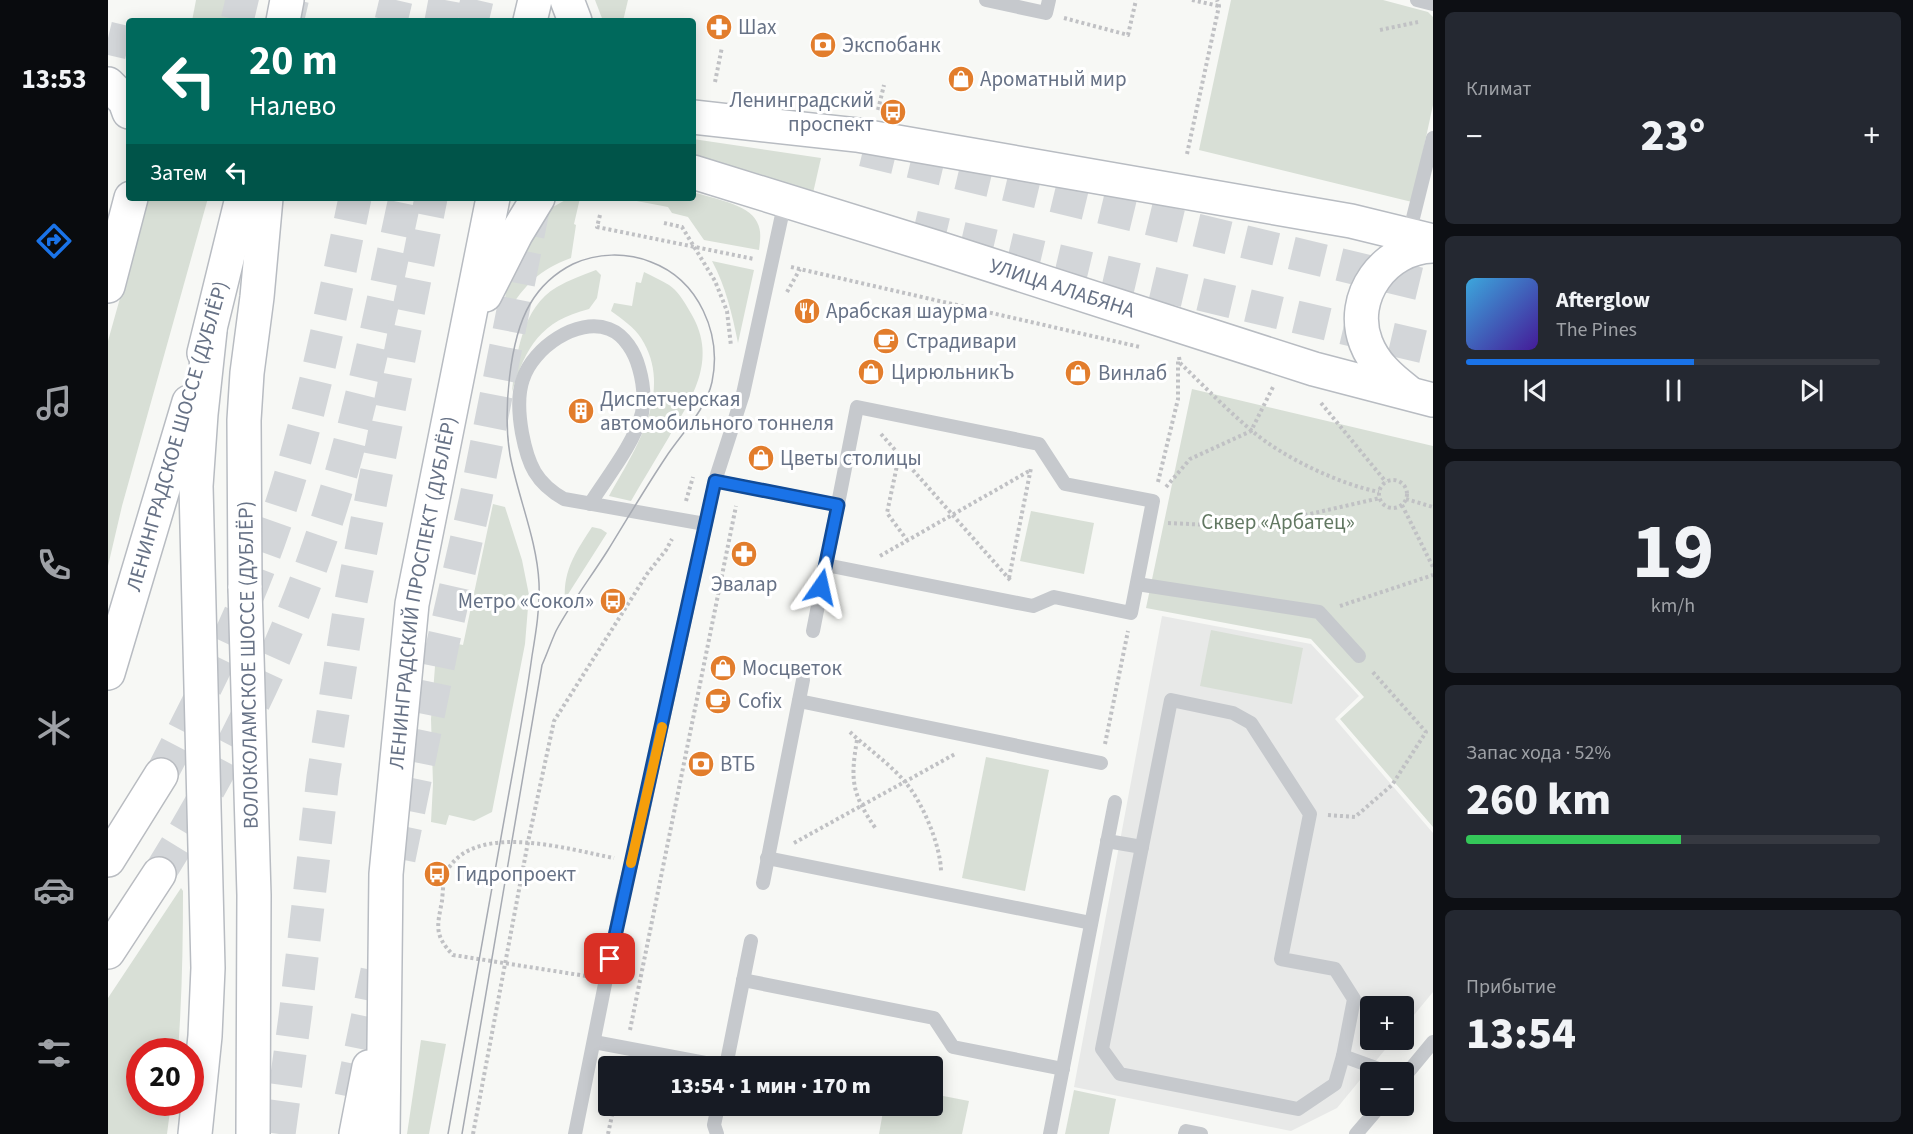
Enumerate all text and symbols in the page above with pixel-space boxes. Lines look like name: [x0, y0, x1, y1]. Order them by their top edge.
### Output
pharmacy icon: Шах: [704, 12, 734, 42]
place label: Шах: [738, 12, 777, 42]
bank icon: Экспобанк: [808, 30, 838, 60]
place label: Экспобанк: [842, 30, 941, 60]
text: 20 m: [249, 31, 338, 91]
icon: left: [150, 42, 228, 120]
text: 13:53: [21, 60, 87, 99]
shop icon: Ароматный мир: [946, 64, 976, 94]
place label: Ароматный мир: [980, 64, 1127, 94]
text: Климат: [1466, 75, 1532, 103]
place label: Ленинградский проспект: [729, 85, 874, 139]
text: Налево: [249, 87, 336, 126]
bus stop icon: Ленинградский проспект: [878, 97, 908, 127]
text: 23°: [1641, 104, 1705, 168]
text: −: [1466, 113, 1482, 160]
text: +: [1864, 113, 1880, 160]
icon: left: [220, 156, 253, 189]
text: Затем: [150, 157, 208, 189]
icon: directions: [33, 220, 75, 262]
street label: УЛИЦА АЛАБЯНА: [986, 250, 1139, 326]
street label: ЛЕНИНГРАДСКОЕ ШОССЕ (ДУБЛЁР): [118, 277, 236, 595]
text: Afterglow: [1556, 284, 1650, 316]
restaurant icon: Арабская шаурма: [792, 296, 822, 326]
place label: Арабская шаурма: [826, 296, 988, 326]
text: The Pines: [1556, 316, 1637, 344]
cafe icon: Страдивари: [871, 326, 901, 356]
place label: Страдивари: [906, 326, 1017, 356]
shop icon: ЦирюльникЪ: [856, 357, 886, 387]
place label: ЦирюльникЪ: [891, 357, 1014, 387]
shop icon: Винлаб: [1063, 358, 1093, 388]
place label: Винлаб: [1098, 358, 1167, 388]
icon: previous: [1519, 374, 1552, 407]
icon: pause: [1657, 374, 1690, 407]
icon: next: [1795, 374, 1828, 407]
icon: music: [33, 382, 75, 424]
place label: Диспетчерская автомобильного тоннеля: [600, 384, 834, 438]
building icon: Диспетчерская автомобильного тоннеля: [566, 396, 596, 426]
street label: ЛЕНИНГРАДСКИЙ ПРОСПЕКТ (ДУБЛЁР): [381, 414, 464, 770]
shop icon: Цветы столицы: [746, 443, 776, 473]
place label: Цветы столицы: [780, 443, 922, 473]
text: 19: [1632, 497, 1714, 608]
street label: ВОЛОКОЛАМСКОЕ ШОССЕ (ДУБЛЁР): [230, 501, 266, 829]
park label: Сквер «Арбатец»: [1201, 507, 1355, 537]
pharmacy icon: Эвалар: [729, 539, 759, 569]
icon: phone: [33, 544, 75, 586]
position arrow: [789, 555, 853, 619]
place label: Эвалар: [711, 569, 777, 599]
place label: Метро «Сокол»: [458, 586, 594, 616]
bus stop icon: Метро «Сокол»: [598, 586, 628, 616]
text: km/h: [1651, 592, 1695, 620]
shop icon: Мосцветок: [708, 653, 738, 683]
place label: Мосцветок: [742, 653, 843, 683]
cafe icon: Cofix: [703, 686, 733, 716]
place label: Cofix: [738, 686, 783, 716]
icon: climate: [33, 707, 75, 749]
text: Запас хода · 52%: [1466, 739, 1611, 767]
bank icon: ВТБ: [686, 749, 716, 779]
place label: ВТБ: [720, 749, 755, 779]
text: 260 km: [1466, 768, 1611, 832]
bus stop icon: Гидропроект: [422, 859, 452, 889]
place label: Гидропроект: [456, 859, 577, 889]
icon: car: [33, 869, 75, 911]
pin: [584, 933, 635, 984]
icon: arrive: [593, 942, 626, 975]
text: Прибытие: [1466, 973, 1556, 1001]
map controls: [1360, 996, 1414, 1116]
button: +: [1360, 996, 1414, 1050]
text: 13:54: [1466, 1002, 1576, 1066]
icon: filters: [33, 1032, 75, 1074]
speed limit sign: 20: [126, 1038, 204, 1116]
button: −: [1360, 1062, 1414, 1116]
text: 13:54 · 1 мин · 170 m: [670, 1070, 871, 1102]

